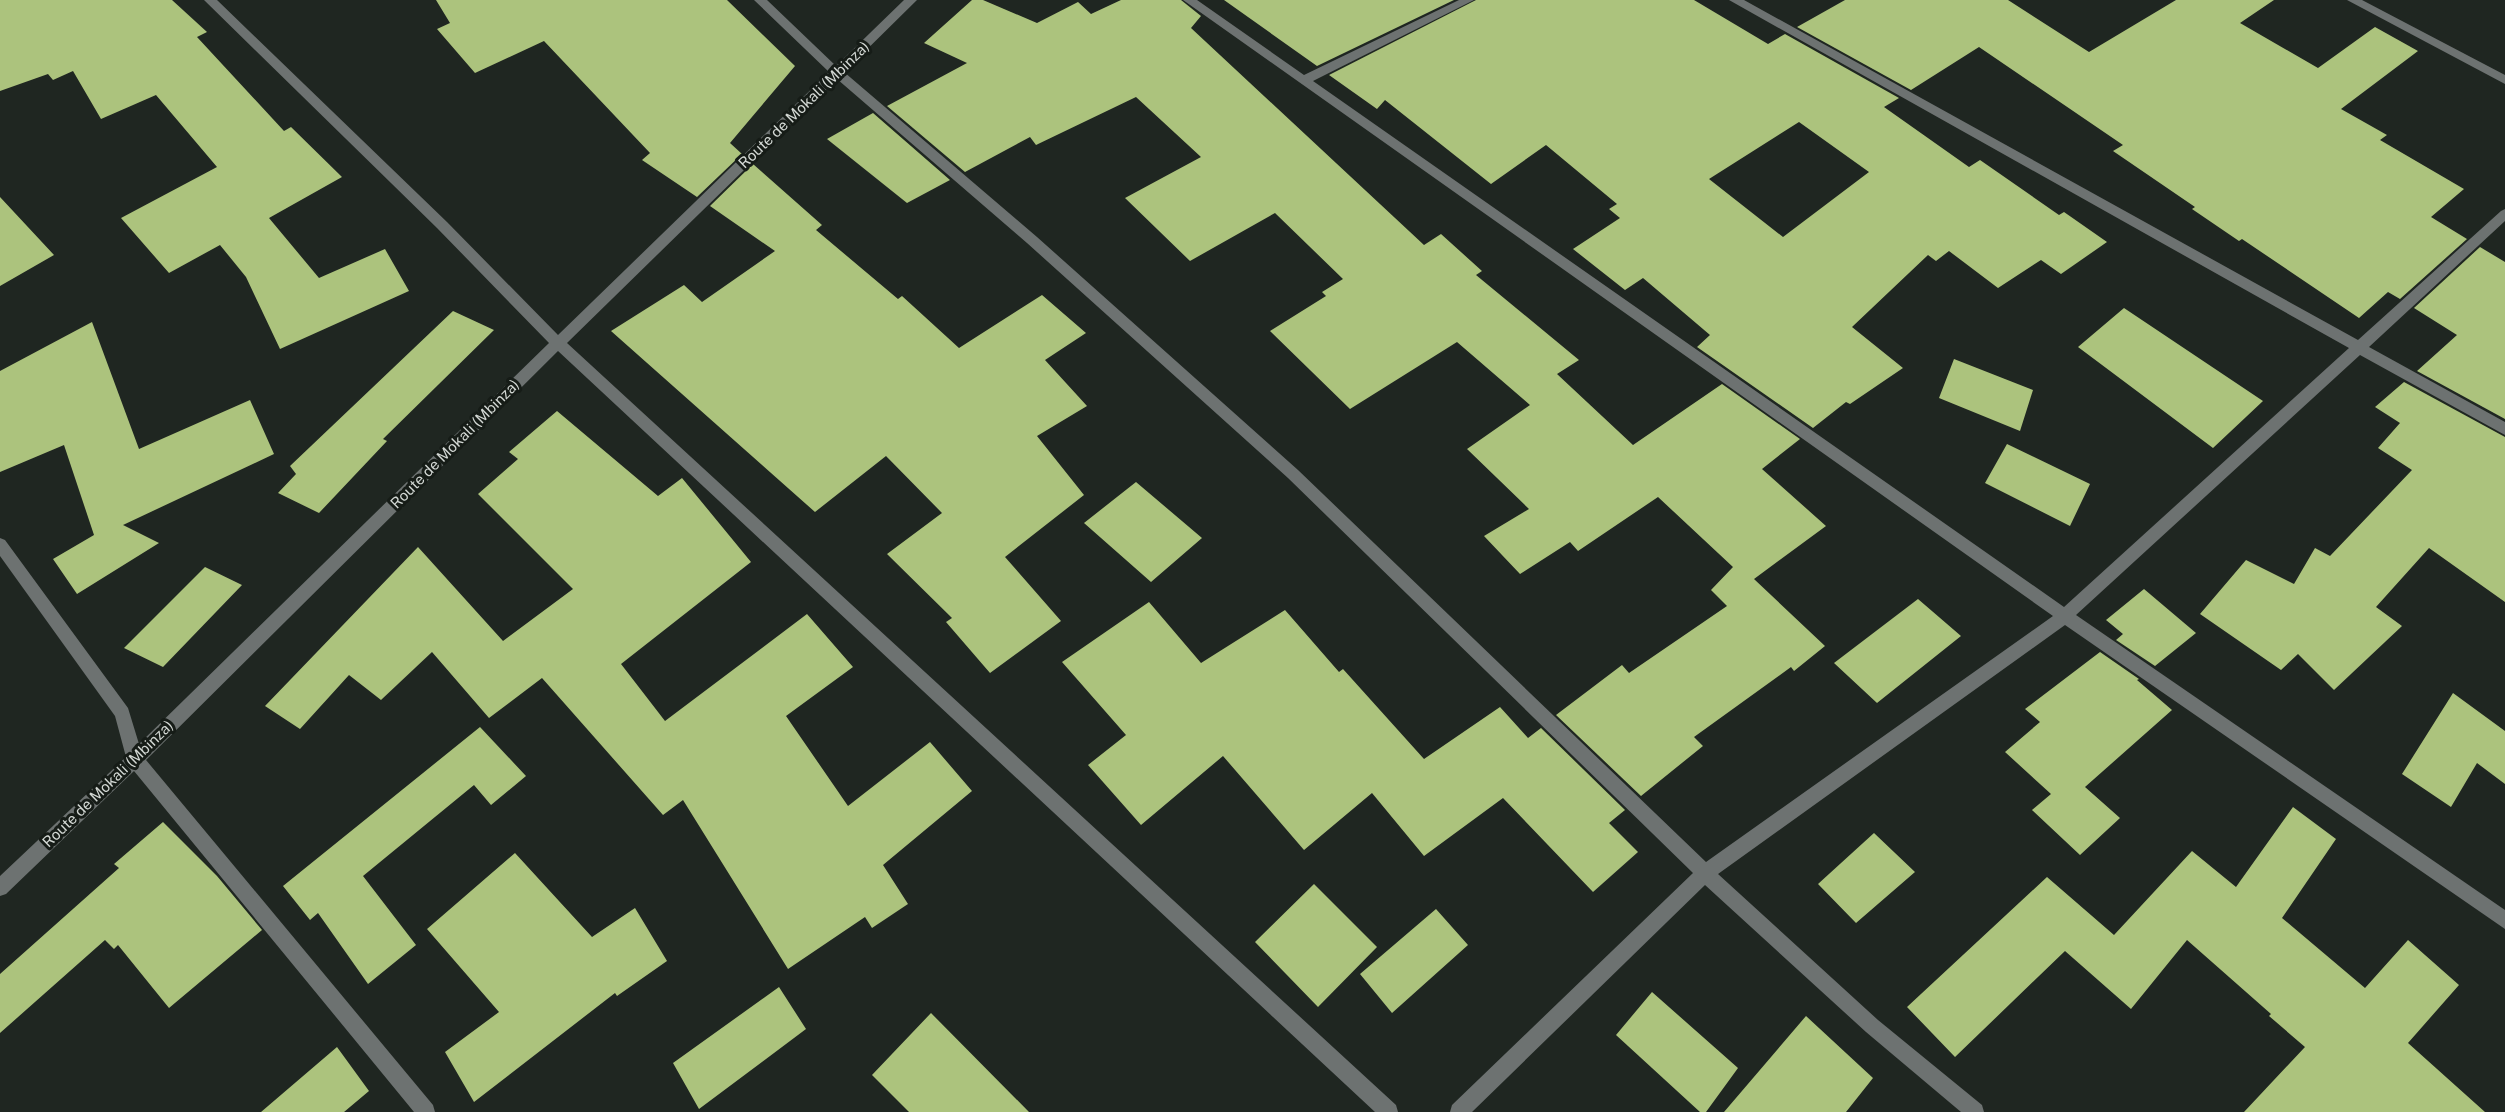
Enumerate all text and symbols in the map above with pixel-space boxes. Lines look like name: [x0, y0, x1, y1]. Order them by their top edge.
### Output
street label: Route de Mokali (Mbinza): [735, 38, 872, 172]
street label: Route de Mokali (Mbinza): [387, 376, 523, 512]
street label: Route de Mokali (Mbinza): [39, 717, 176, 851]

